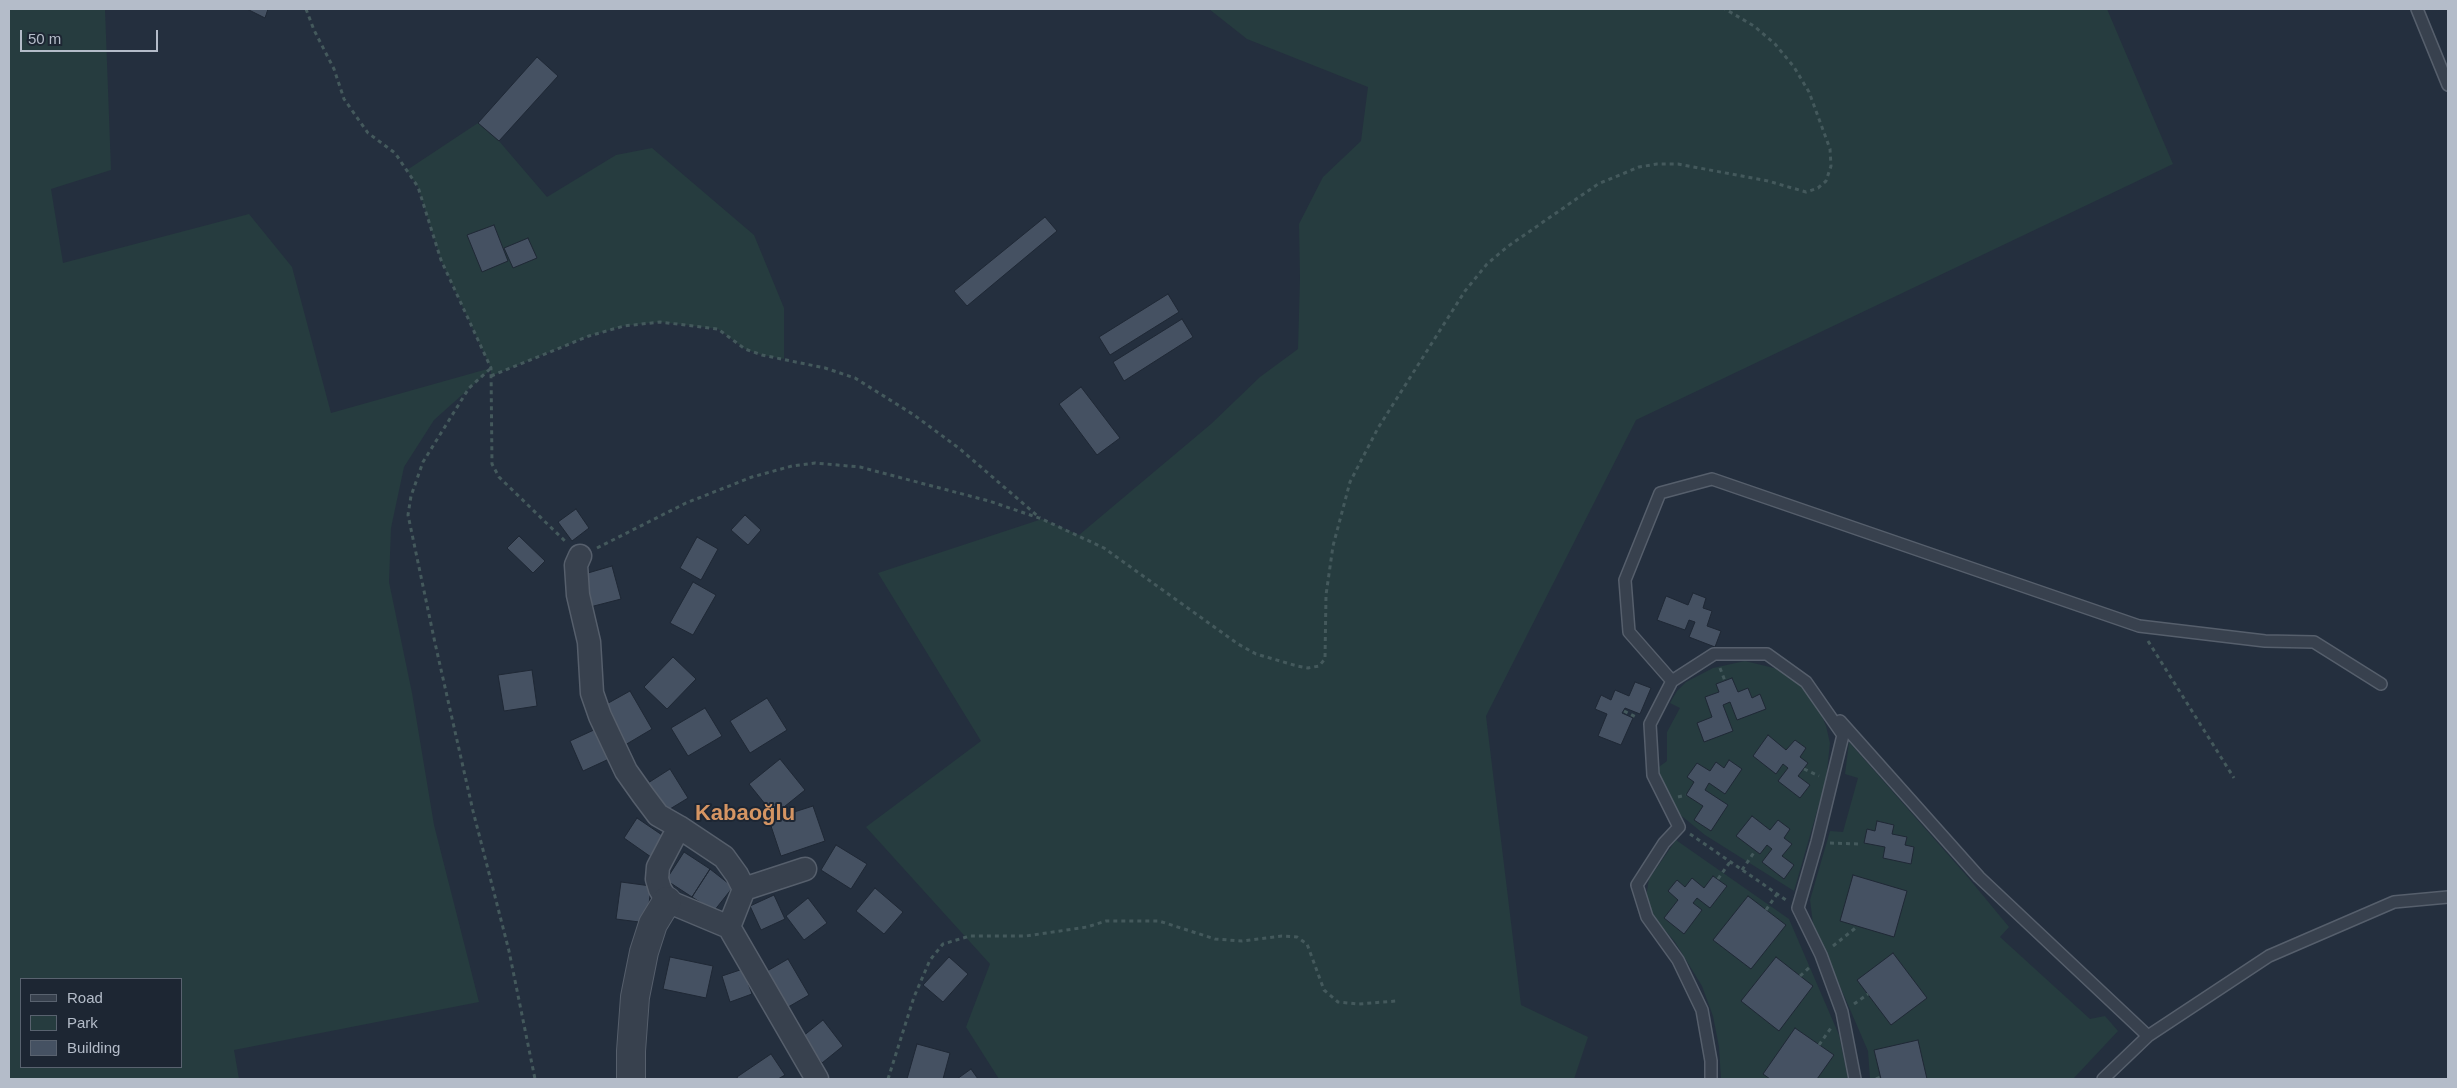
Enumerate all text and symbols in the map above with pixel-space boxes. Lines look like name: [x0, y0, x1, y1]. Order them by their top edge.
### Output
scale bar: [22, 20, 160, 52]
text: 50 m: [28, 30, 61, 47]
district label: Kabaoğlu: [695, 801, 795, 827]
legend: [20, 978, 182, 1068]
text: Road: [67, 989, 103, 1006]
text: Park: [67, 1014, 98, 1031]
text: Building: [67, 1039, 120, 1056]

